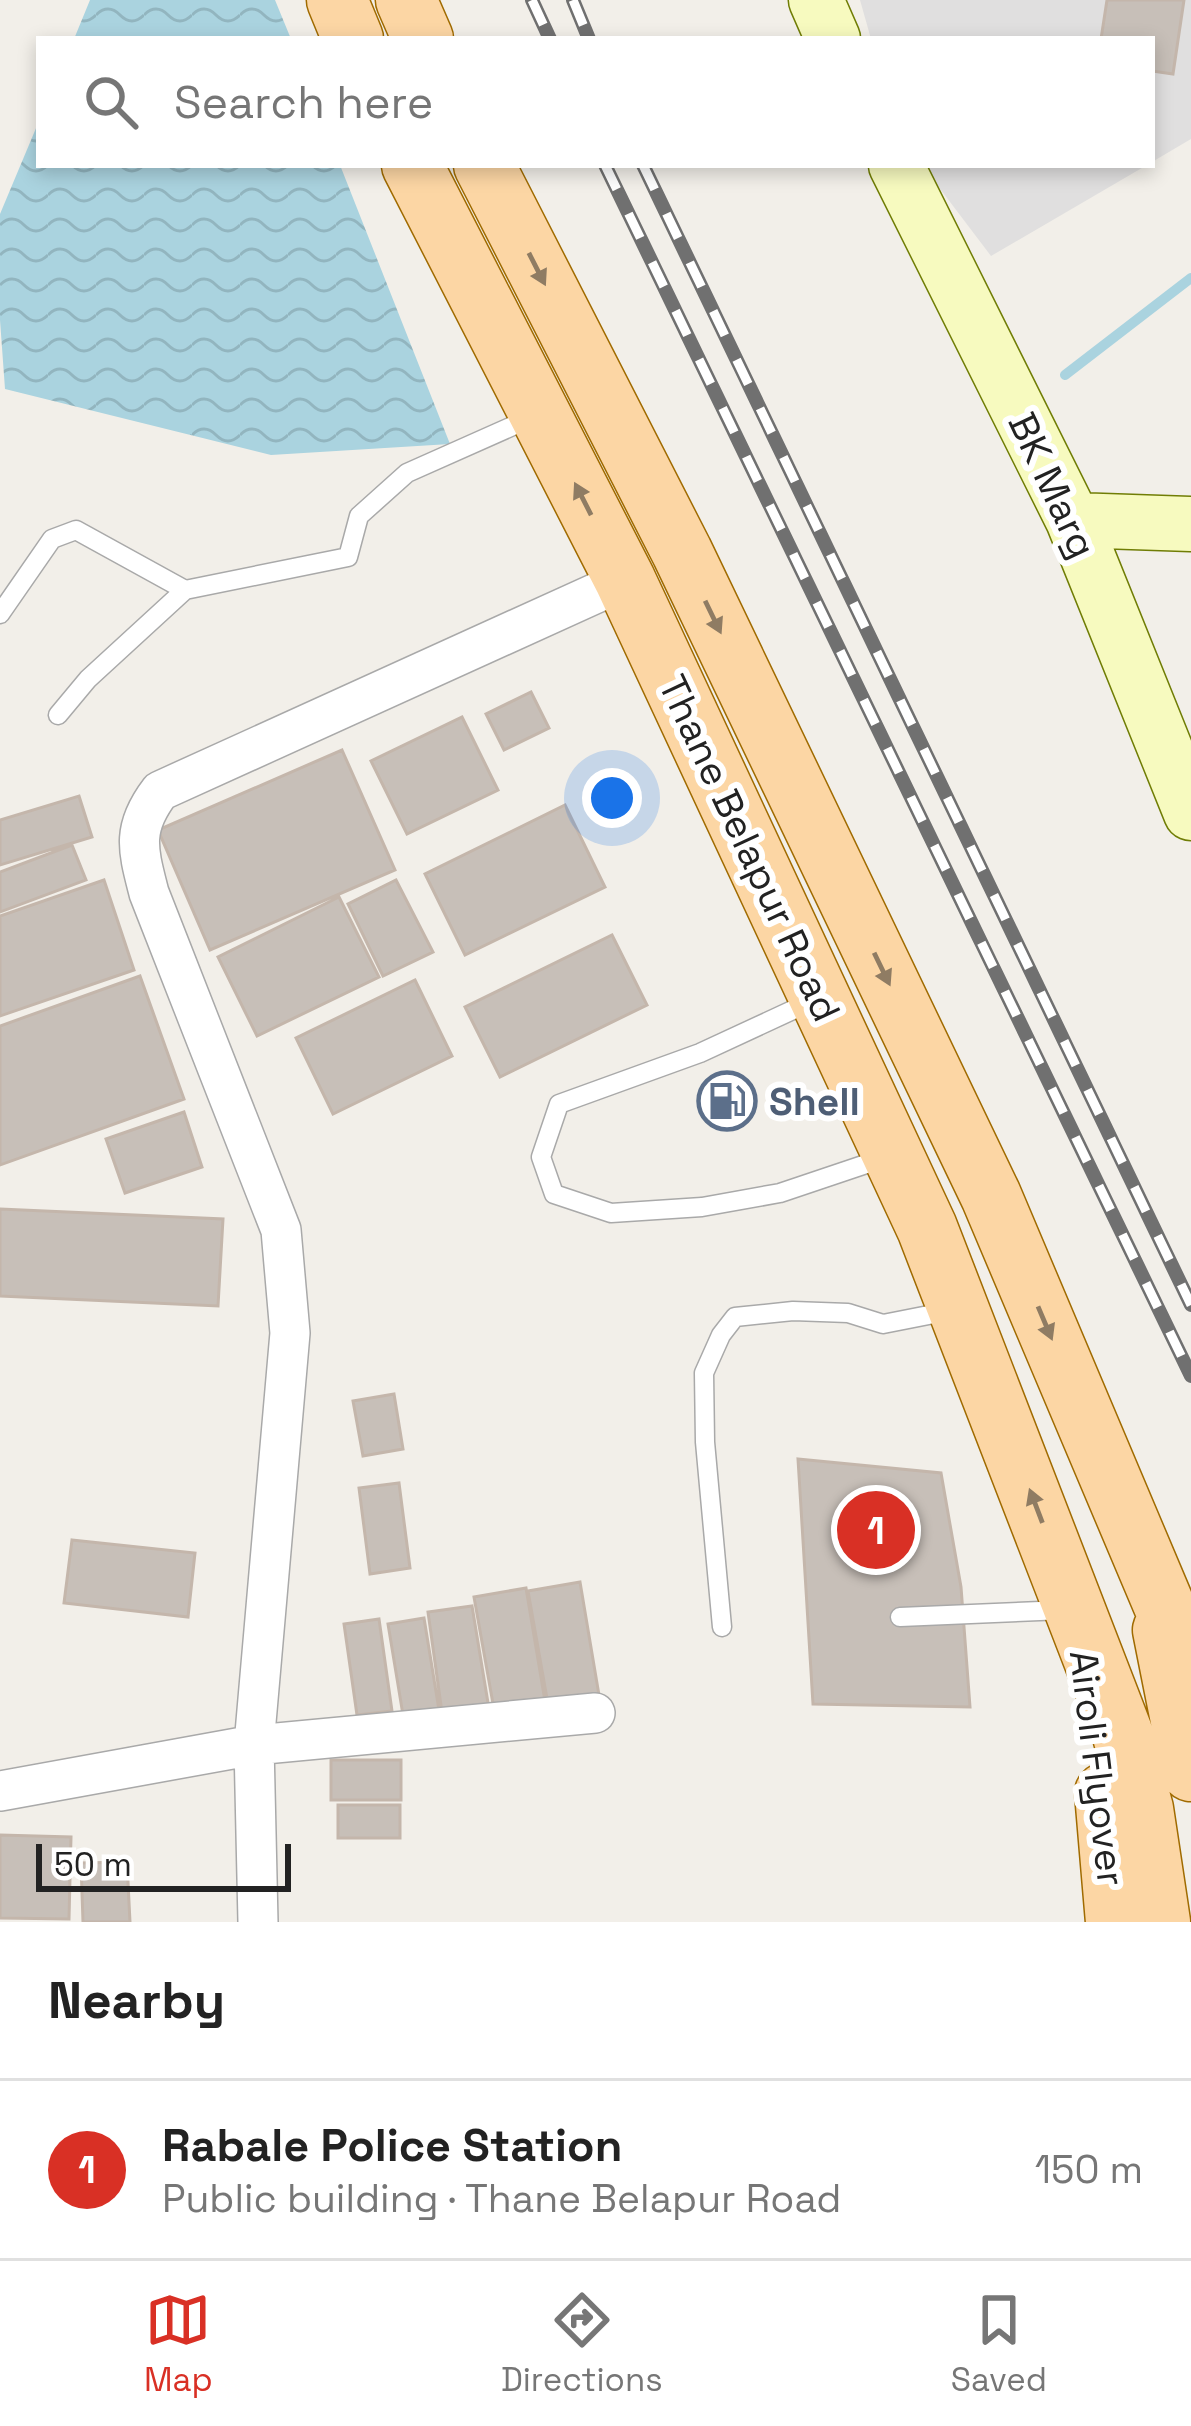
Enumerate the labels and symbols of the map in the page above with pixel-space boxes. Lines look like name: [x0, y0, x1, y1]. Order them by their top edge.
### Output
one-way arrow: [527, 252, 547, 287]
street label: BK Marg: [998, 405, 1107, 566]
one-way arrow: [574, 482, 594, 517]
one-way arrow: [703, 600, 723, 635]
street label: Thane Belapur Road: [648, 667, 851, 1029]
your location: [582, 768, 642, 828]
one-way arrow: [872, 952, 892, 987]
fuel station icon: Shell: [696, 1070, 758, 1132]
place label: Shell: [769, 1077, 860, 1126]
one-way arrow: [1036, 1306, 1056, 1341]
pin: 1: [837, 1485, 915, 1575]
one-way arrow: [1025, 1487, 1044, 1523]
street label: Airoli Flyover: [1059, 1647, 1136, 1889]
scale bar: [36, 1838, 291, 1891]

